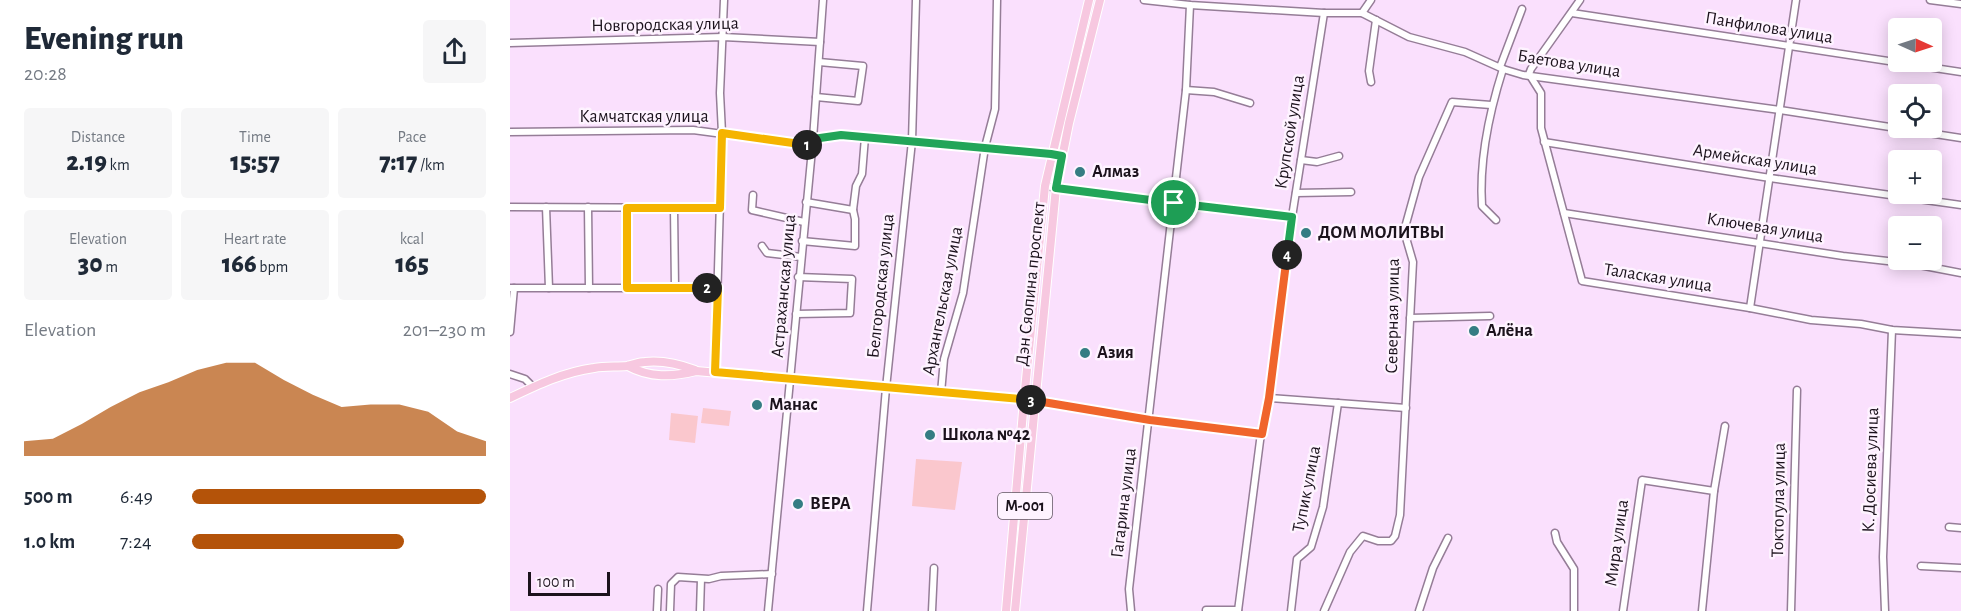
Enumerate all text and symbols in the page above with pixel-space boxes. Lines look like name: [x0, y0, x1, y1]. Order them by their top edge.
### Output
street label: Панфилова улица: [1704, 9, 1834, 47]
street label: Новгородская улица: [591, 15, 739, 35]
north arrow: [1888, 18, 1942, 72]
map controls: [1888, 18, 1942, 270]
button: share: [423, 20, 486, 83]
text: Evening run: [24, 23, 184, 56]
street label: Баетова улица: [1516, 47, 1622, 81]
text: 20:28: [24, 64, 67, 84]
street label: Крупской улица: [1272, 74, 1308, 190]
button: locate: [1888, 84, 1942, 138]
street label: Камчатская улица: [579, 108, 709, 126]
text: Distance: [71, 129, 125, 145]
text: Time: [239, 129, 271, 145]
text: Pace: [398, 129, 426, 145]
pin: 1: [792, 130, 822, 160]
text: 1: [804, 137, 810, 153]
street label: Армейская улица: [1692, 141, 1818, 179]
text: 2.19: [66, 149, 107, 175]
text: 15:57: [230, 149, 280, 175]
text: 7:17: [379, 149, 418, 175]
button: +: [1888, 150, 1942, 204]
text: km: [107, 157, 130, 173]
text: /km: [418, 157, 445, 173]
place label: Алмаз: [1092, 163, 1139, 181]
marker: Алмаз: [1073, 165, 1087, 179]
pin: [1148, 177, 1199, 228]
icon: arrive: [1157, 186, 1190, 219]
street label: Дэн Сяопина проспект: [1013, 201, 1049, 367]
street label: Ключевая улица: [1705, 210, 1825, 246]
street label: Белгородская улица: [864, 213, 898, 359]
street label: Астраханская улица: [769, 214, 799, 358]
button: −: [1888, 216, 1942, 270]
place label: ДОМ МОЛИТВЫ: [1318, 224, 1444, 242]
street label: Архангельская улица: [920, 225, 966, 377]
marker: ДОМ МОЛИТВЫ: [1299, 226, 1313, 240]
text: Elevation: [69, 231, 127, 247]
text: Heart rate: [224, 231, 286, 247]
text: kcal: [400, 231, 424, 247]
pin: 4: [1272, 240, 1302, 270]
text: 4: [1283, 247, 1291, 263]
text: 30: [78, 251, 103, 277]
text: 166: [222, 251, 257, 277]
text: 165: [395, 251, 429, 277]
street label: Северная улица: [1383, 258, 1403, 374]
text: m: [103, 259, 118, 275]
text: bpm: [257, 259, 288, 275]
street label: Талаская улица: [1603, 261, 1713, 295]
pin: 2: [692, 273, 722, 303]
text: 2: [703, 280, 711, 296]
text: Elevation: [24, 320, 96, 340]
text: 201–230 m: [403, 320, 486, 340]
place label: Алёна: [1486, 322, 1533, 340]
marker: Алёна: [1467, 324, 1481, 338]
place label: Азия: [1097, 344, 1134, 362]
marker: Азия: [1078, 346, 1092, 360]
pin: 3: [1016, 385, 1046, 415]
text: 3: [1028, 392, 1034, 408]
place label: Манас: [769, 396, 818, 414]
marker: Манас: [750, 398, 764, 412]
street label: К. Досиева улица: [1860, 407, 1882, 533]
place label: Школа №42: [942, 426, 1031, 444]
marker: Школа №42: [923, 428, 937, 442]
street label: Токтогула улица: [1769, 442, 1789, 558]
street label: Тупик улица: [1290, 444, 1324, 534]
street label: Гагарина улица: [1108, 447, 1140, 559]
text: 500 m: [24, 487, 73, 507]
text: 6:49: [120, 487, 153, 507]
road number: M-001: [998, 493, 1052, 519]
place label: ВЕРА: [810, 495, 851, 513]
marker: ВЕРА: [791, 497, 805, 511]
street label: Мира улица: [1602, 499, 1632, 587]
text: 1.0 km: [24, 532, 75, 552]
text: 7:24: [120, 532, 152, 552]
scale bar: [528, 569, 610, 596]
text: 100 m: [537, 574, 575, 590]

